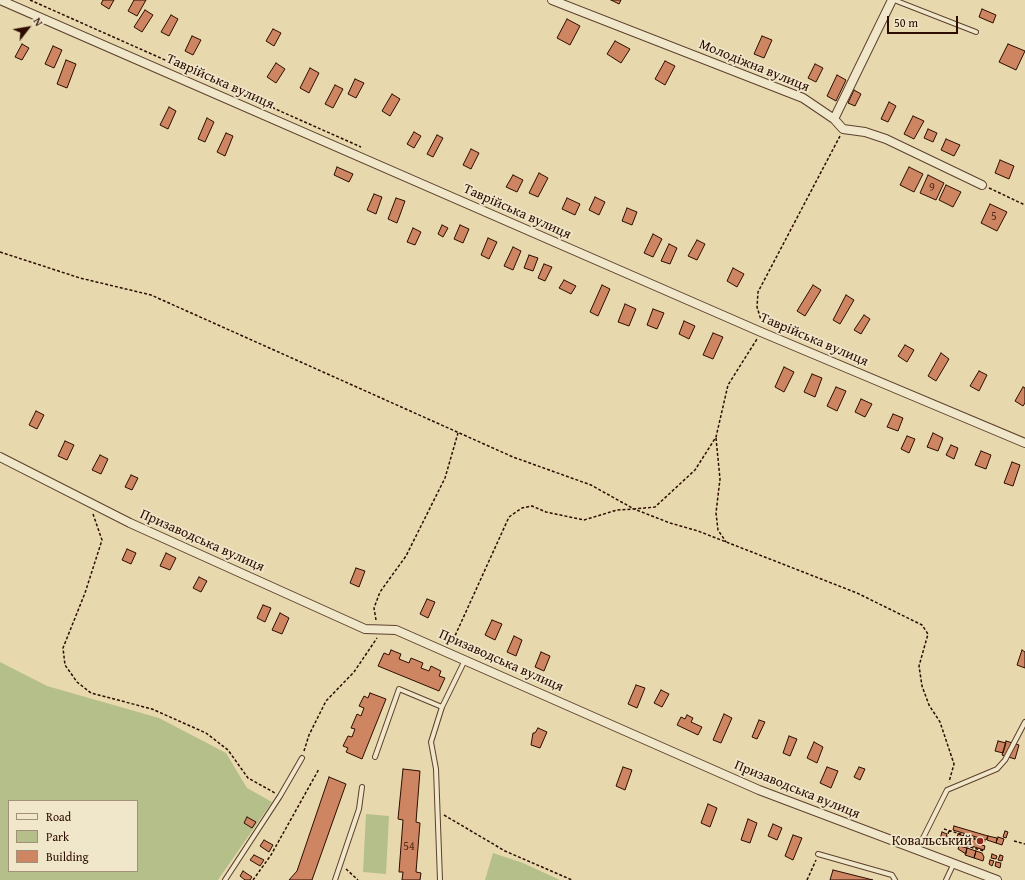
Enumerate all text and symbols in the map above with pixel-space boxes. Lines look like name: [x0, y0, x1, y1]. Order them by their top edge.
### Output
north arrow: [8, 8, 48, 48]
scale bar: [889, 8, 960, 34]
text: 50 m: [894, 14, 918, 31]
text: N: [30, 15, 47, 29]
street label: Молодіжна вулиця: [696, 36, 812, 96]
street label: Таврійська вулиця: [164, 51, 276, 113]
street label: Таврійська вулиця: [461, 181, 573, 243]
house number: 9: [929, 181, 935, 195]
house number: 5: [991, 210, 997, 224]
street label: Таврійська вулиця: [757, 310, 871, 370]
street label: Призаводська вулиця: [137, 506, 267, 576]
street label: Призаводська вулиця: [436, 626, 566, 696]
street label: Призаводська вулиця: [732, 757, 862, 823]
legend: [8, 800, 138, 872]
text: Road: [46, 808, 71, 825]
text: Park: [46, 828, 69, 845]
place label: Ковальський: [892, 833, 972, 849]
marker: Ковальський: [975, 836, 985, 846]
house number: 54: [403, 840, 415, 854]
text: Building: [46, 848, 89, 865]

